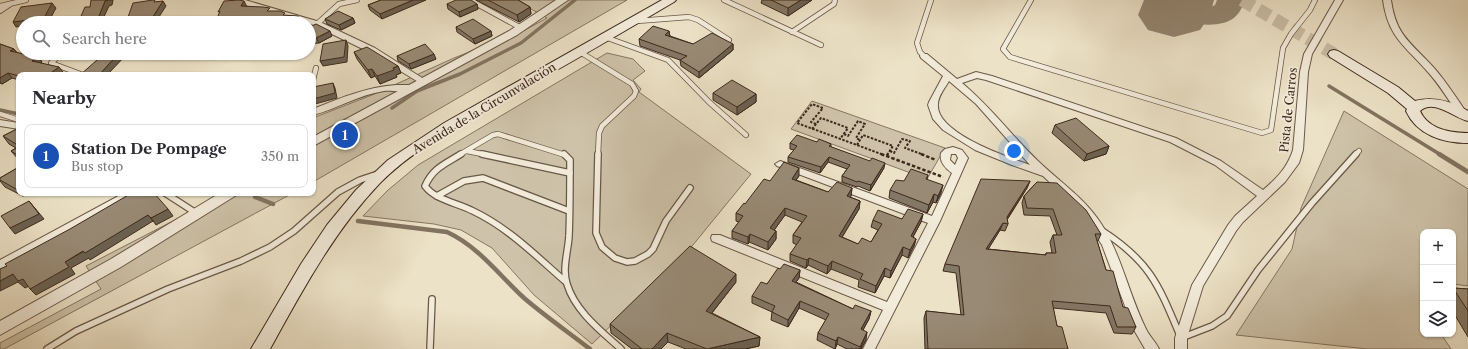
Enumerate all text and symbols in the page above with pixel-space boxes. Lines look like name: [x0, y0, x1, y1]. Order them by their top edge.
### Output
search box: [16, 16, 316, 60]
icon: search: [30, 27, 52, 49]
text: Search here: [62, 29, 147, 48]
street label: Avenida de la Circunvalación: [409, 59, 559, 157]
street label: Pista de Carros: [1276, 67, 1300, 153]
text: Nearby: [32, 88, 96, 108]
pin: 1: [332, 120, 358, 150]
text: Station De Pompage: [71, 139, 227, 158]
your location: [1004, 141, 1024, 161]
text: 1: [43, 148, 49, 164]
text: 350 m: [261, 148, 299, 164]
text: Bus stop: [71, 158, 123, 174]
map controls: [1420, 229, 1456, 337]
button: +: [1420, 229, 1456, 265]
button: −: [1420, 265, 1456, 301]
button: layers: [1420, 301, 1456, 337]

